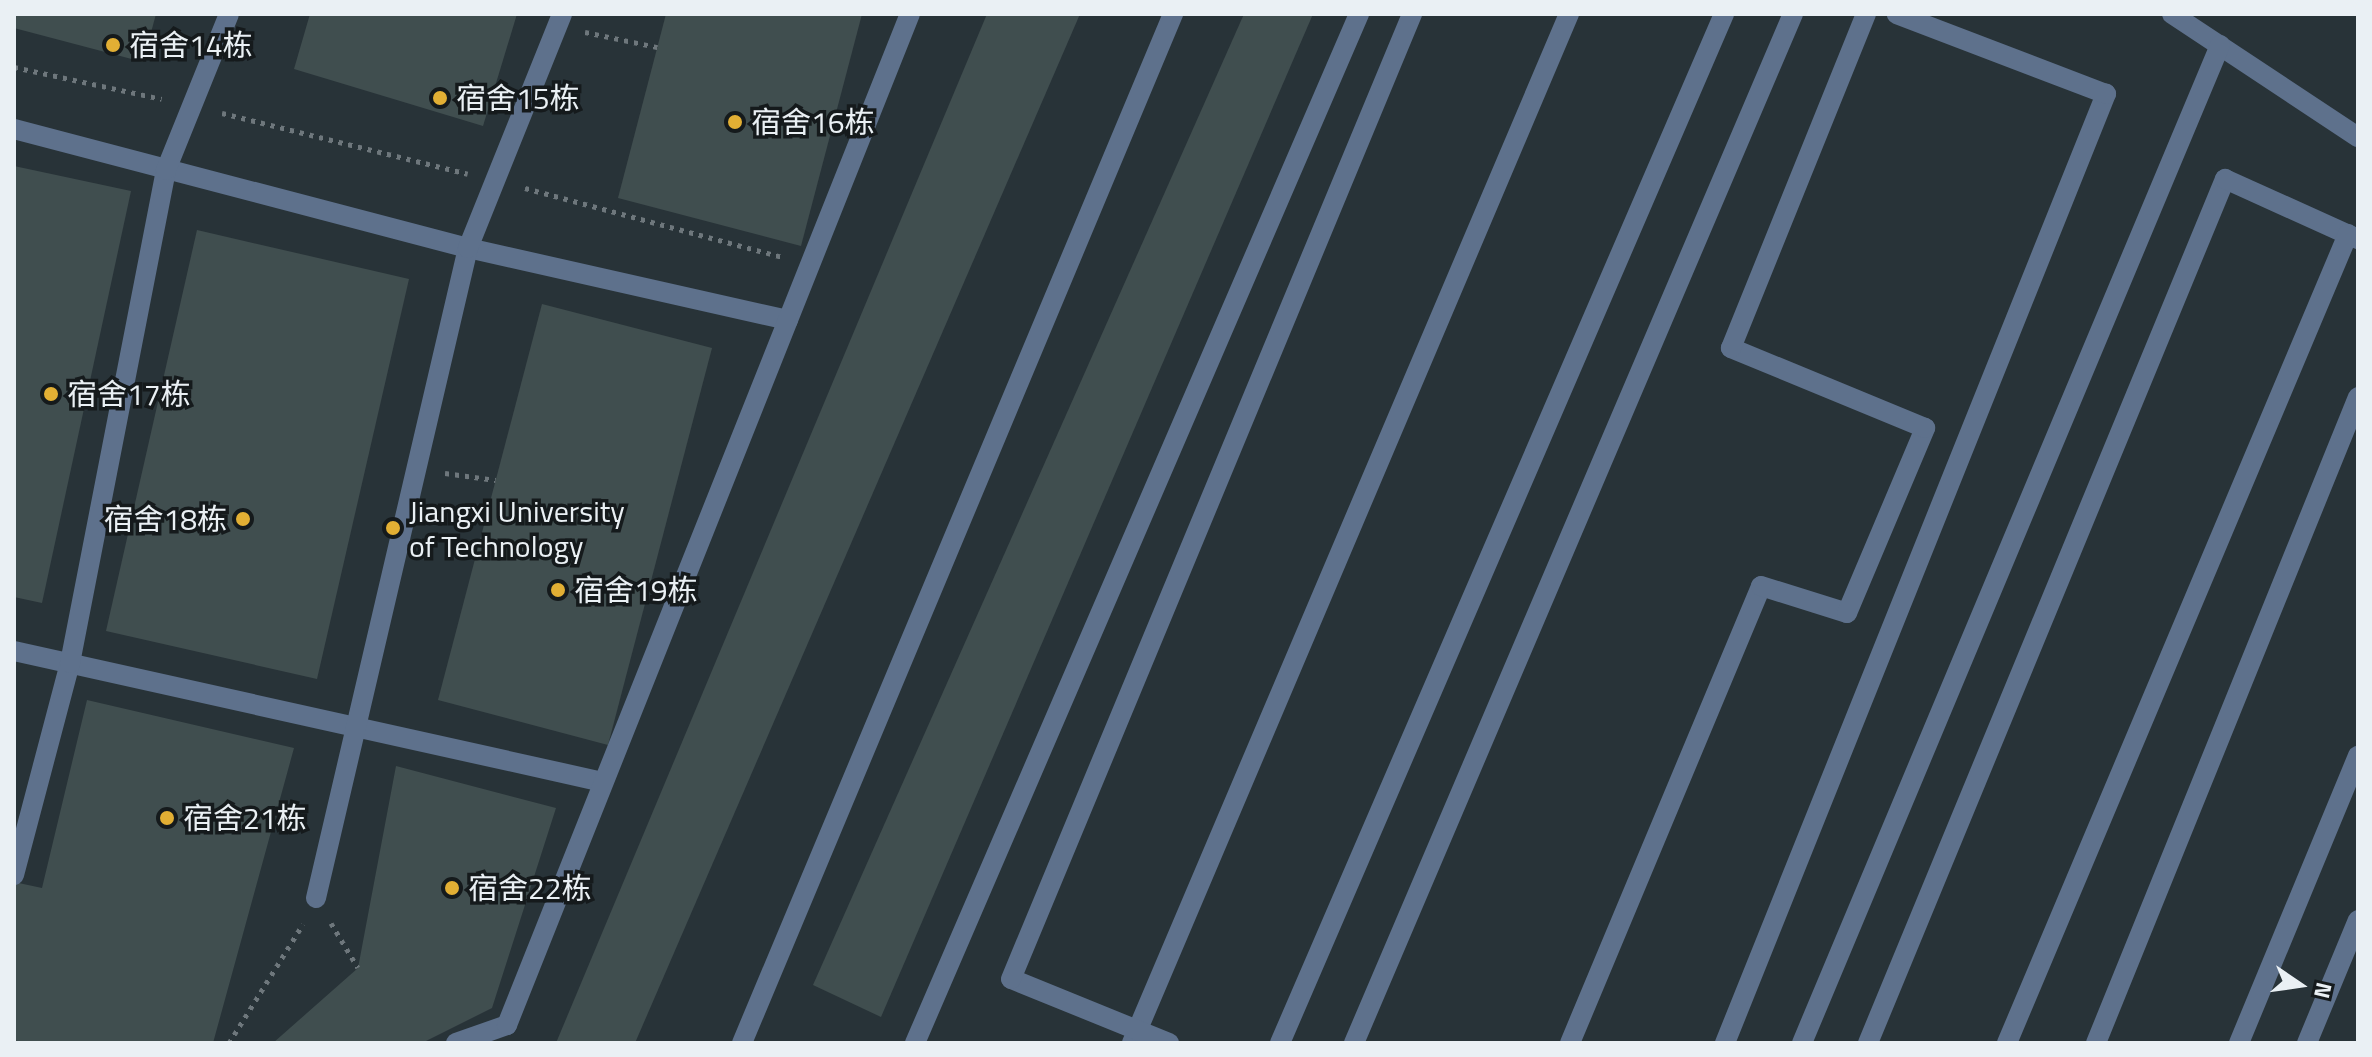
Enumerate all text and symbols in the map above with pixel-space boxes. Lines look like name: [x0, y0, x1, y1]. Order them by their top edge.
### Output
place label: 宿舍14栋: [129, 27, 253, 63]
marker: 宿舍14栋: [104, 36, 122, 54]
place label: 宿舍15栋: [456, 80, 580, 116]
marker: 宿舍15栋: [431, 89, 449, 107]
place label: 宿舍16栋: [751, 104, 875, 140]
marker: 宿舍16栋: [726, 113, 744, 131]
place label: 宿舍17栋: [67, 376, 191, 412]
marker: 宿舍17栋: [42, 385, 60, 403]
place label: Jiangxi University of Technology: [409, 493, 625, 564]
place label: 宿舍18栋: [103, 501, 227, 537]
marker: 宿舍18栋: [234, 510, 252, 528]
marker: Jiangxi University of Technology: [384, 519, 402, 537]
place label: 宿舍19栋: [574, 572, 698, 608]
marker: 宿舍19栋: [549, 581, 567, 599]
place label: 宿舍21栋: [183, 800, 307, 836]
marker: 宿舍21栋: [158, 809, 176, 827]
place label: 宿舍22栋: [468, 870, 592, 906]
marker: 宿舍22栋: [443, 879, 461, 897]
north arrow: [2260, 945, 2340, 1025]
text: N: [2305, 979, 2342, 1002]

